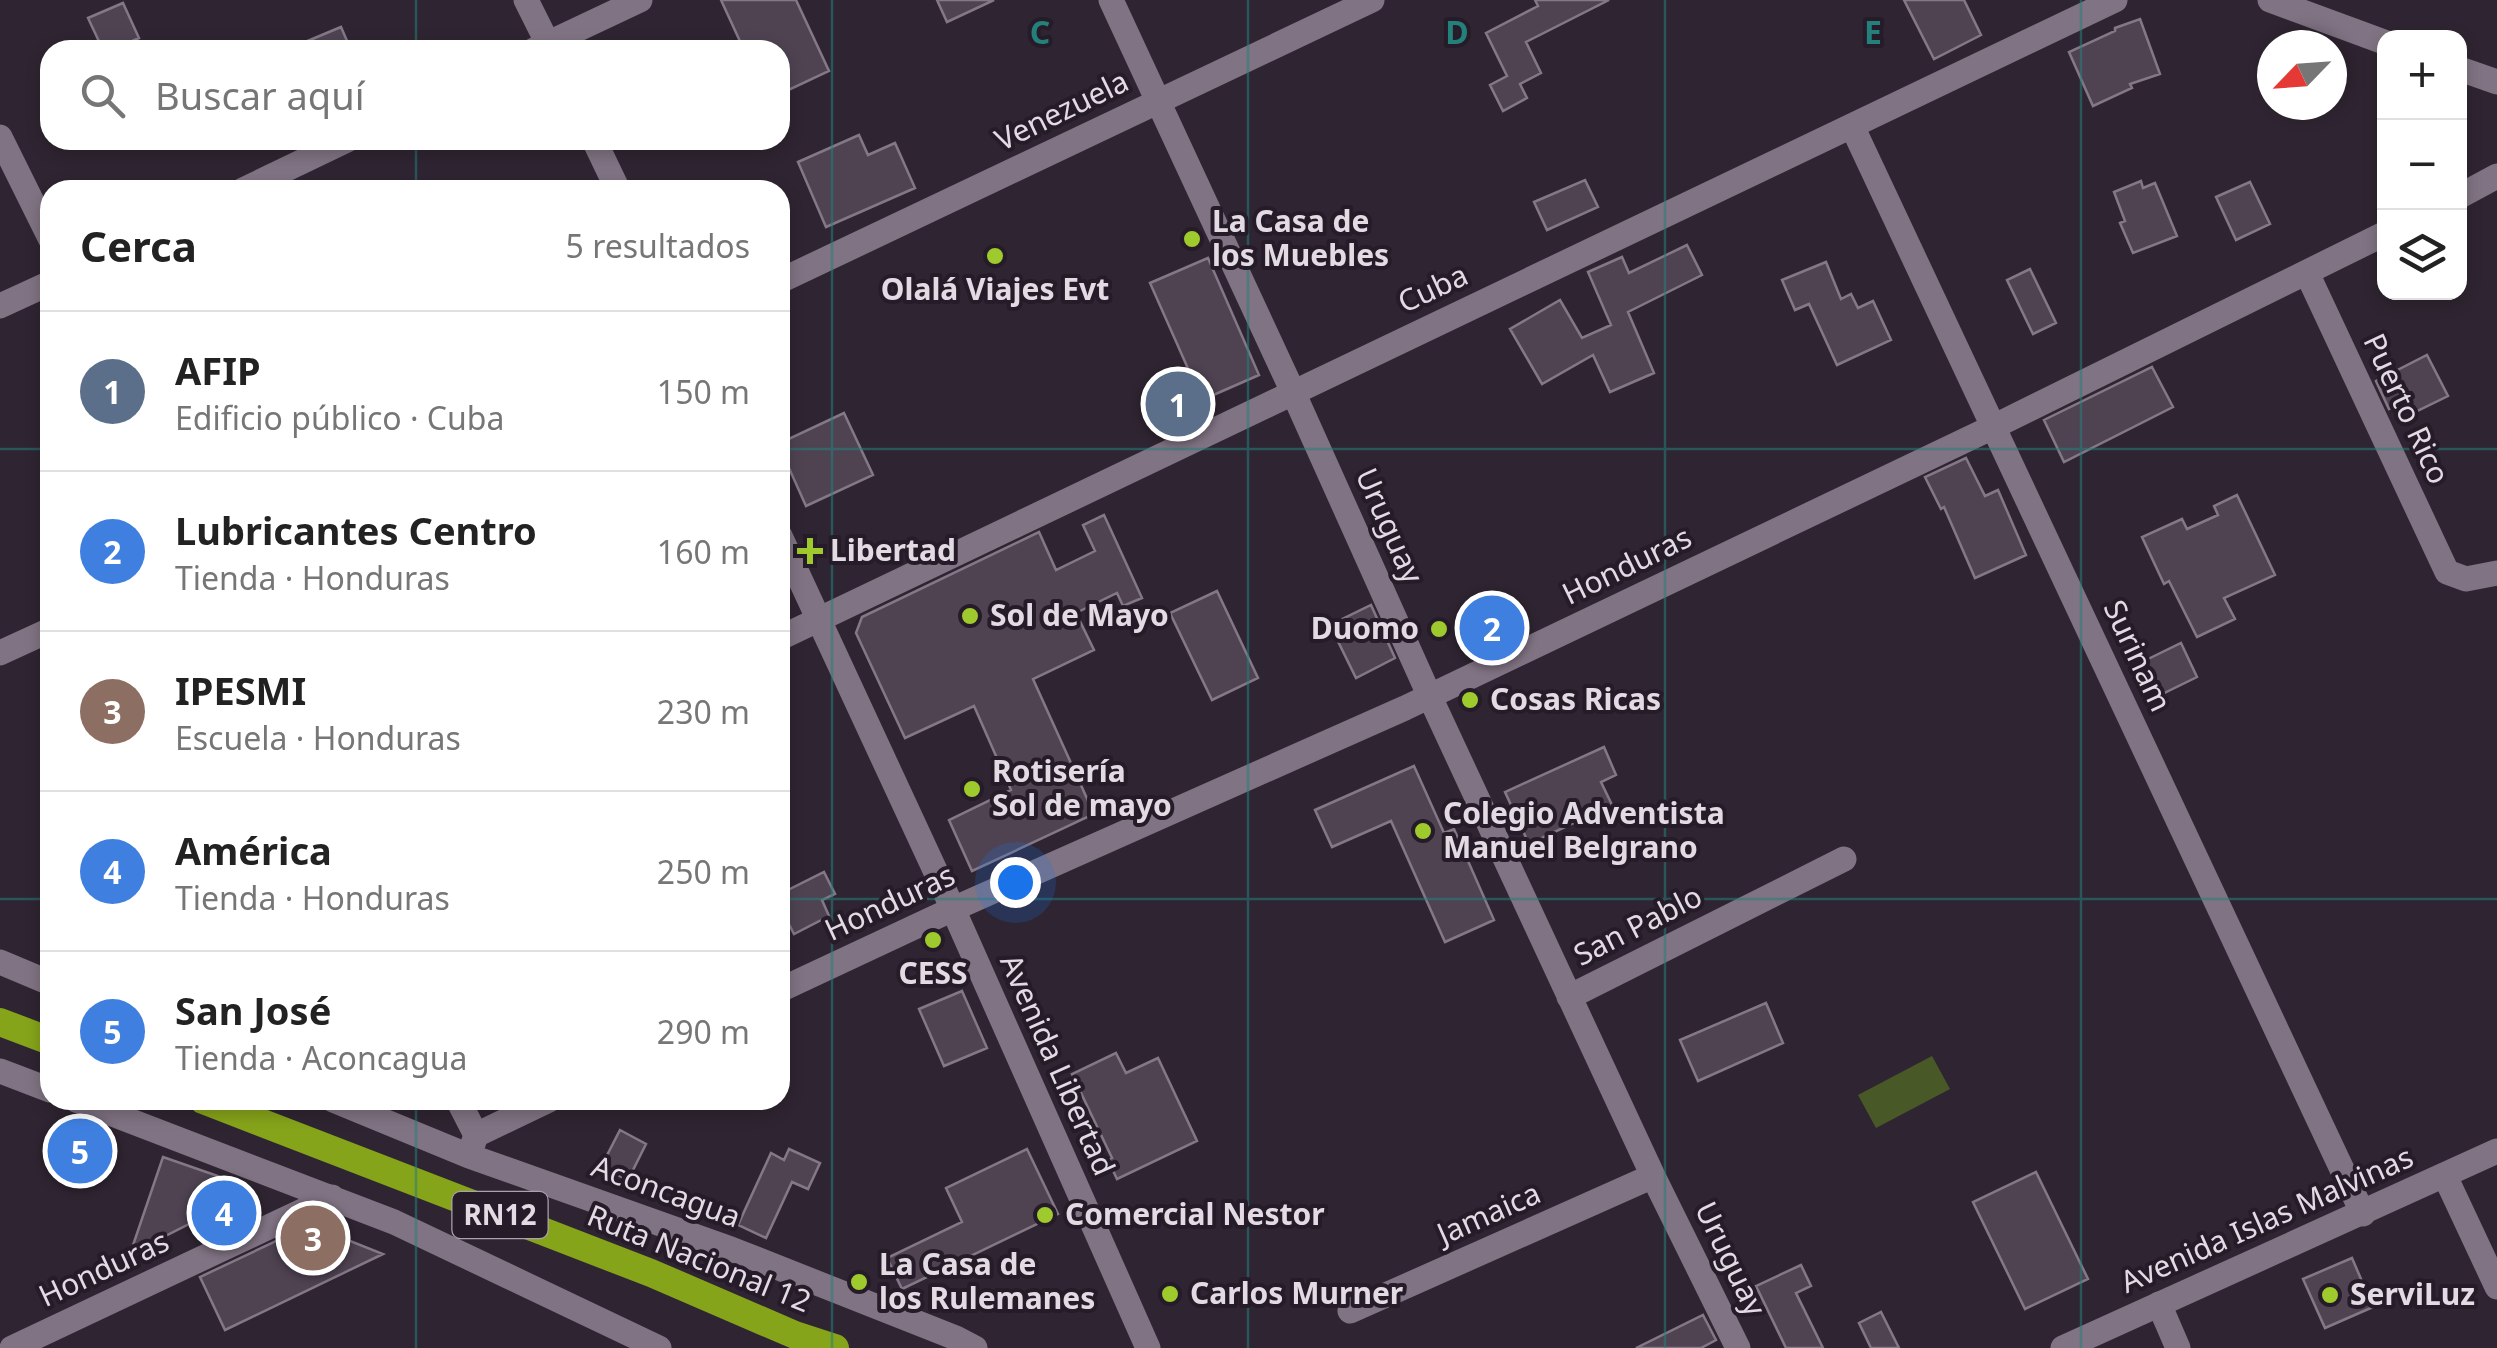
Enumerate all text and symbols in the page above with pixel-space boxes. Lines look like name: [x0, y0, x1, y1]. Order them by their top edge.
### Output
text: C: [1030, 10, 1050, 53]
text: D: [1445, 10, 1469, 53]
text: E: [1864, 10, 1882, 53]
north arrow: [2257, 30, 2347, 120]
map controls: [2377, 30, 2467, 300]
button: +: [2377, 30, 2467, 120]
search box: [40, 40, 790, 150]
street label: Venezuela: [988, 60, 1135, 160]
icon: search: [75, 68, 130, 123]
text: Buscar aquí: [155, 69, 365, 121]
button: −: [2377, 120, 2467, 210]
place label: La Casa de los Muebles: [1212, 200, 1389, 275]
button: layers: [2377, 210, 2467, 300]
text: Cerca: [80, 217, 197, 274]
text: 5 resultados: [566, 224, 750, 267]
marker: La Casa de los Muebles: [1181, 228, 1203, 250]
marker: Olalá Viajes Evt: [984, 245, 1006, 267]
street label: Cuba: [1391, 254, 1474, 322]
place label: Olalá Viajes Evt: [881, 268, 1109, 309]
street label: Puerto Rico: [2355, 326, 2460, 490]
text: AFIP: [175, 344, 261, 396]
pin: 1: [1146, 366, 1210, 442]
text: 1: [103, 370, 122, 413]
text: 150 m: [657, 370, 750, 413]
text: Edificio público · Cuba: [175, 396, 505, 439]
street label: Uruguay: [1347, 461, 1434, 590]
text: Lubricantes Centro: [175, 504, 537, 556]
street label: Honduras: [1555, 516, 1698, 614]
place label: Libertad: [830, 529, 956, 570]
text: 2: [103, 530, 122, 573]
text: 160 m: [657, 530, 750, 573]
marker: Libertad: [799, 540, 821, 562]
text: Tienda · Honduras: [175, 556, 450, 599]
pin: 2: [1460, 590, 1524, 666]
street label: Surinam: [2095, 593, 2182, 718]
place label: Sol de Mayo: [990, 594, 1169, 635]
marker: Sol de Mayo: [959, 605, 981, 627]
place label: Duomo: [1311, 607, 1419, 648]
marker: Duomo: [1428, 618, 1450, 640]
text: IPESMI: [175, 664, 306, 716]
place label: Cosas Ricas: [1490, 678, 1661, 719]
marker: Cosas Ricas: [1459, 689, 1481, 711]
text: 3: [103, 690, 122, 733]
text: 230 m: [657, 690, 750, 733]
text: Escuela · Honduras: [175, 716, 461, 759]
place label: Rotisería Sol de mayo: [992, 750, 1172, 825]
marker: Rotisería Sol de mayo: [961, 778, 983, 800]
place label: Colegio Adventista Manuel Belgrano: [1443, 792, 1725, 867]
marker: Colegio Adventista Manuel Belgrano: [1412, 820, 1434, 842]
text: América: [175, 824, 332, 876]
text: 4: [103, 850, 122, 893]
text: 250 m: [657, 850, 750, 893]
street label: Honduras: [818, 854, 961, 950]
your location: [990, 857, 1041, 908]
street label: San Pablo: [1566, 875, 1709, 974]
text: Tienda · Honduras: [175, 876, 450, 919]
marker: CESS: [922, 929, 944, 951]
street label: Avenida Libertad: [991, 947, 1126, 1181]
place label: CESS: [898, 952, 968, 993]
text: San José: [175, 984, 331, 1036]
text: 5: [103, 1010, 122, 1053]
text: 290 m: [657, 1010, 750, 1053]
text: Tienda · Aconcagua: [175, 1036, 467, 1079]
pin: 5: [48, 1114, 112, 1188]
street label: Avenida Islas Malvinas: [2113, 1136, 2419, 1302]
street label: Aconcagua: [587, 1145, 746, 1236]
street label: Jamaica: [1428, 1172, 1546, 1255]
pin: 4: [192, 1176, 256, 1250]
road number: RN12: [452, 1192, 548, 1238]
place label: Comercial Nestor: [1065, 1193, 1325, 1234]
street label: Ruta Nacional 12: [582, 1194, 817, 1321]
street label: Uruguay: [1686, 1195, 1777, 1323]
pin: 3: [280, 1200, 346, 1276]
marker: Comercial Nestor: [1034, 1204, 1056, 1226]
street label: Honduras: [32, 1220, 175, 1316]
place label: La Casa de los Rulemanes: [879, 1243, 1095, 1318]
marker: La Casa de los Rulemanes: [848, 1271, 870, 1293]
place label: Carlos Murner: [1190, 1272, 1404, 1313]
place label: ServiLuz: [2350, 1273, 2475, 1314]
marker: Carlos Murner: [1159, 1283, 1181, 1305]
marker: ServiLuz: [2319, 1284, 2341, 1306]

